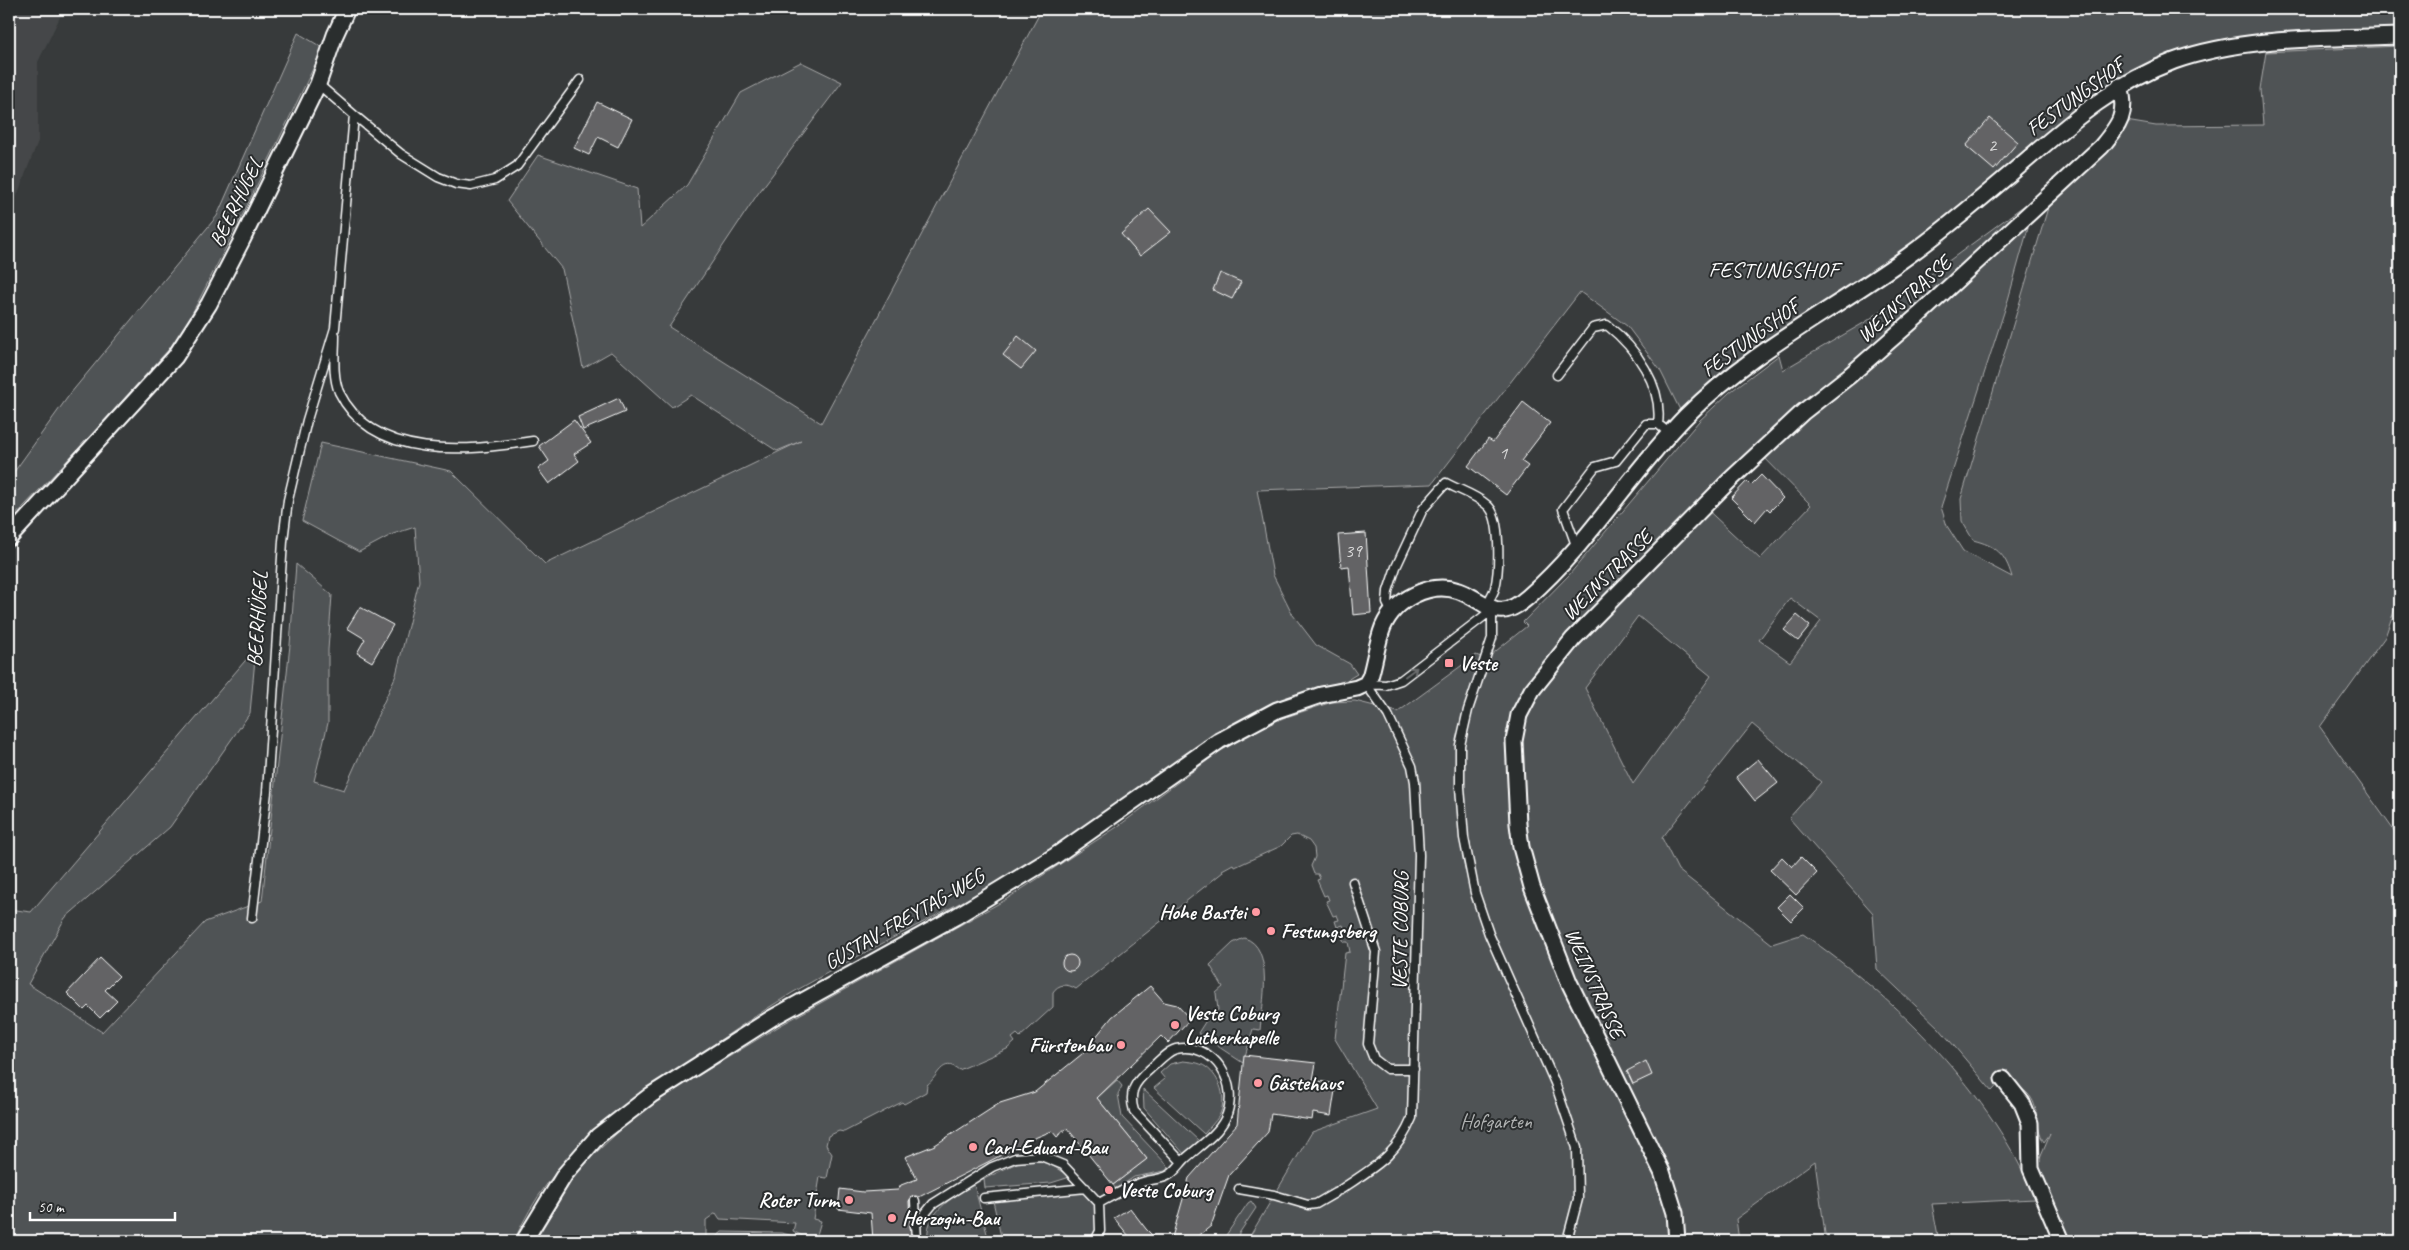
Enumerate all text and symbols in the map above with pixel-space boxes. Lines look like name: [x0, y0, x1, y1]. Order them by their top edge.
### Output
street label: FESTUNGSHOF: [2021, 50, 2133, 141]
house number: 2: [1988, 133, 1998, 157]
street label: BEERHÜGEL: [203, 153, 269, 251]
street label: WEINSTRASSE: [1852, 248, 1959, 348]
district label: FESTUNGSHOF: [1709, 256, 1843, 284]
street label: FESTUNGSHOF: [1696, 291, 1808, 382]
house number: 1: [1499, 441, 1509, 465]
street label: WEINSTRASSE: [1556, 522, 1660, 626]
house number: 39: [1344, 539, 1363, 563]
street label: BEERHÜGEL: [241, 570, 273, 668]
place label: Veste: [1459, 650, 1499, 676]
marker: Veste: [1443, 657, 1455, 669]
one-way arrow: [1404, 667, 1418, 677]
street label: GUSTAV-FREYTAG-WEG: [819, 861, 991, 975]
street label: VESTE COBURG: [1386, 869, 1414, 990]
place label: Hohe Bastei: [1159, 899, 1249, 925]
marker: Hohe Bastei: [1250, 906, 1262, 918]
place label: Festungsberg: [1281, 918, 1378, 944]
street label: WEINSTRASSE: [1559, 924, 1632, 1045]
marker: Festungsberg: [1265, 925, 1277, 937]
place label: Veste Coburg Lutherkapelle: [1185, 1000, 1281, 1050]
marker: Veste Coburg Lutherkapelle: [1169, 1019, 1181, 1031]
place label: Fürstenbau: [1029, 1032, 1113, 1058]
marker: Fürstenbau: [1115, 1039, 1127, 1051]
place label: Gästehaus: [1268, 1070, 1345, 1096]
marker: Gästehaus: [1252, 1077, 1264, 1089]
park label: Hofgarten: [1460, 1108, 1533, 1134]
place label: Carl-Eduard-Bau: [983, 1134, 1110, 1160]
marker: Carl-Eduard-Bau: [967, 1141, 979, 1153]
place label: Veste Coburg: [1119, 1177, 1215, 1203]
marker: Veste Coburg: [1103, 1184, 1115, 1196]
place label: Roter Turm: [758, 1187, 841, 1213]
scale bar: [30, 1190, 175, 1222]
marker: Roter Turm: [843, 1194, 855, 1206]
text: 50 m: [38, 1198, 65, 1217]
place label: Herzogin-Bau: [902, 1205, 1001, 1231]
marker: Herzogin-Bau: [886, 1212, 898, 1224]

